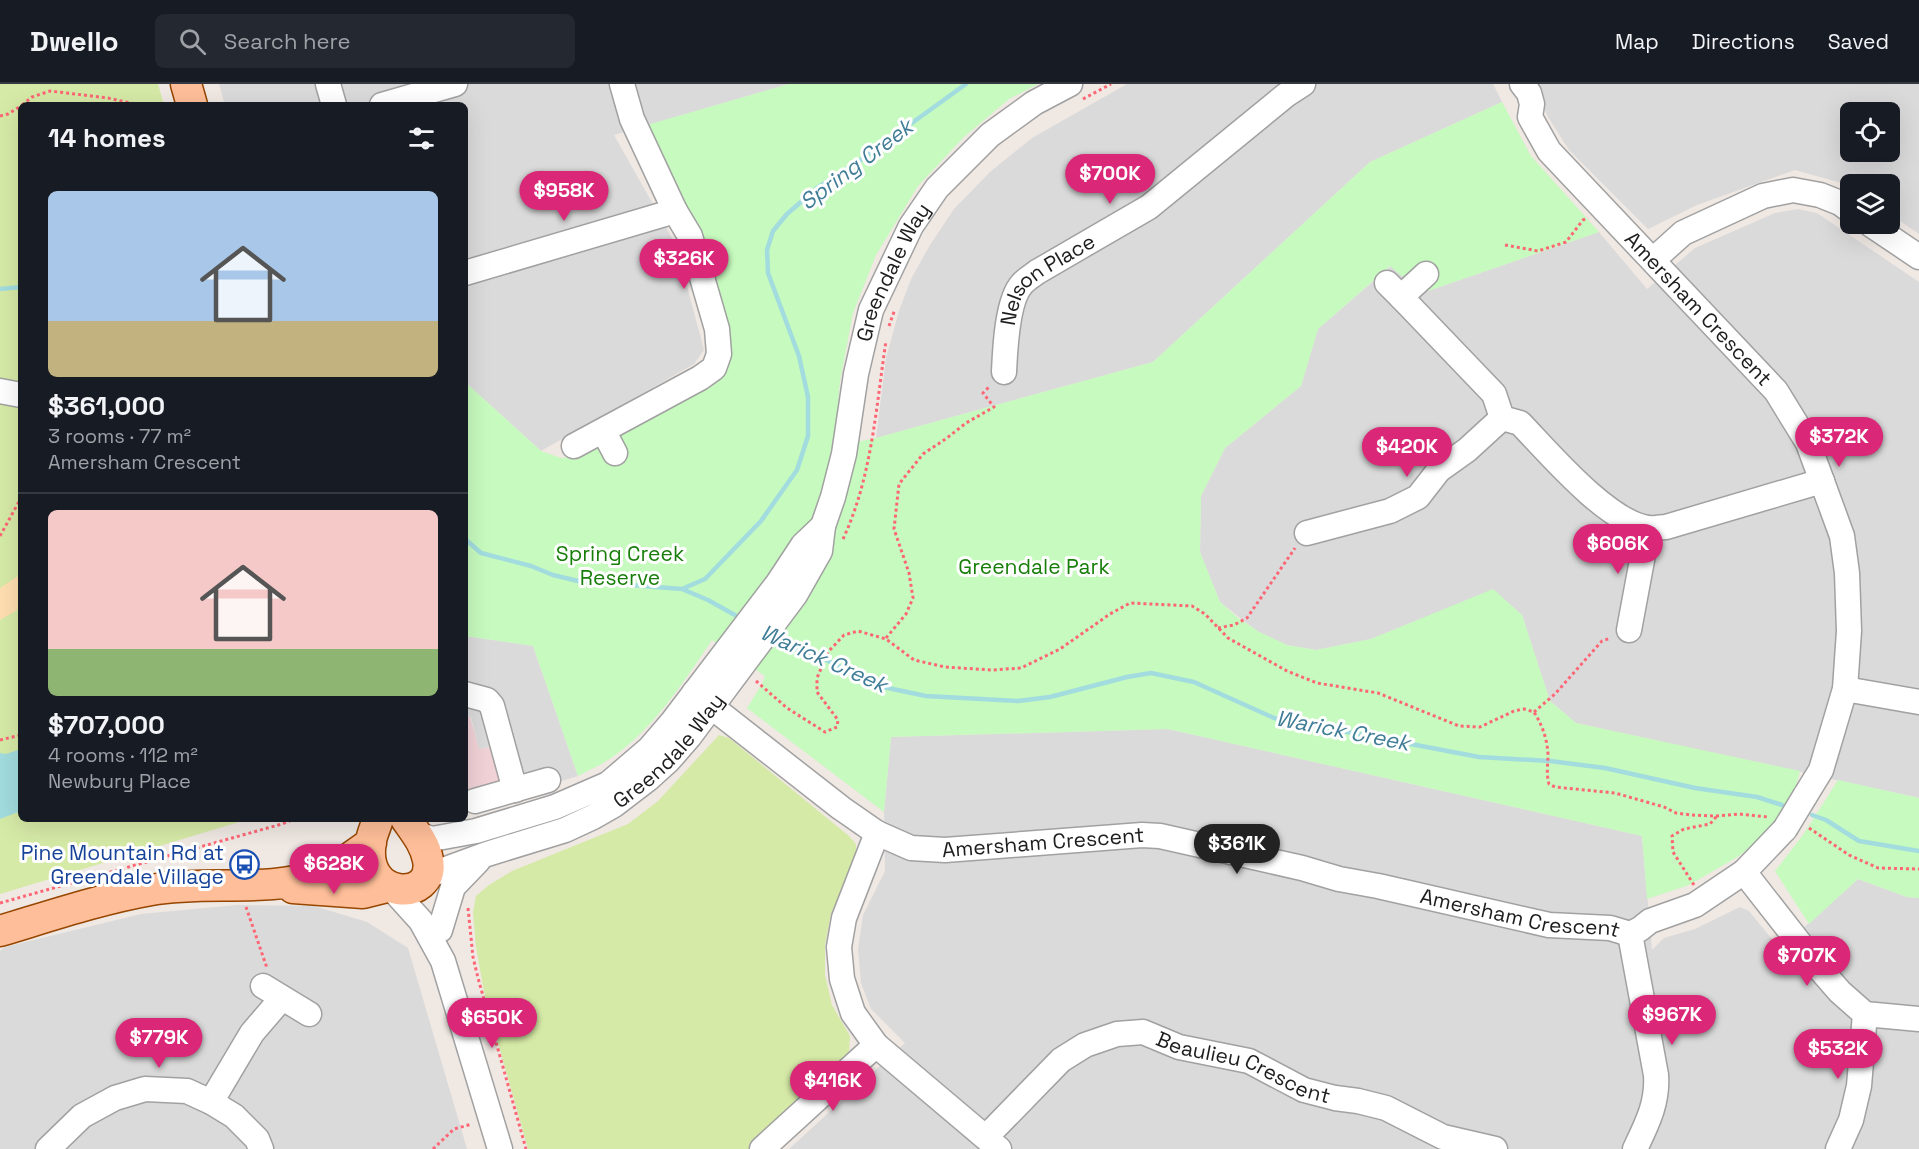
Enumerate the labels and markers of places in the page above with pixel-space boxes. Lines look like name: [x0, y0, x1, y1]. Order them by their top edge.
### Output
pin: $700K: [1068, 154, 1152, 205]
pin: $958K: [522, 171, 606, 222]
pin: $326K: [642, 239, 726, 290]
pin: $372K: [1797, 417, 1881, 468]
pin: $420K: [1365, 427, 1449, 478]
pin: $606K: [1576, 524, 1660, 575]
pin: $361K: [1195, 824, 1279, 875]
place label: Pine Mountain Rd at Greendale Village: [21, 839, 224, 890]
pin: $628K: [292, 844, 376, 895]
bus stop icon: Pine Mountain Rd at Greendale Village: [229, 849, 261, 881]
pin: $707K: [1765, 936, 1849, 987]
pin: $967K: [1630, 995, 1714, 1046]
pin: $650K: [450, 998, 534, 1049]
pin: $779K: [117, 1018, 201, 1069]
pin: $532K: [1796, 1029, 1880, 1080]
pin: $416K: [791, 1061, 875, 1112]

